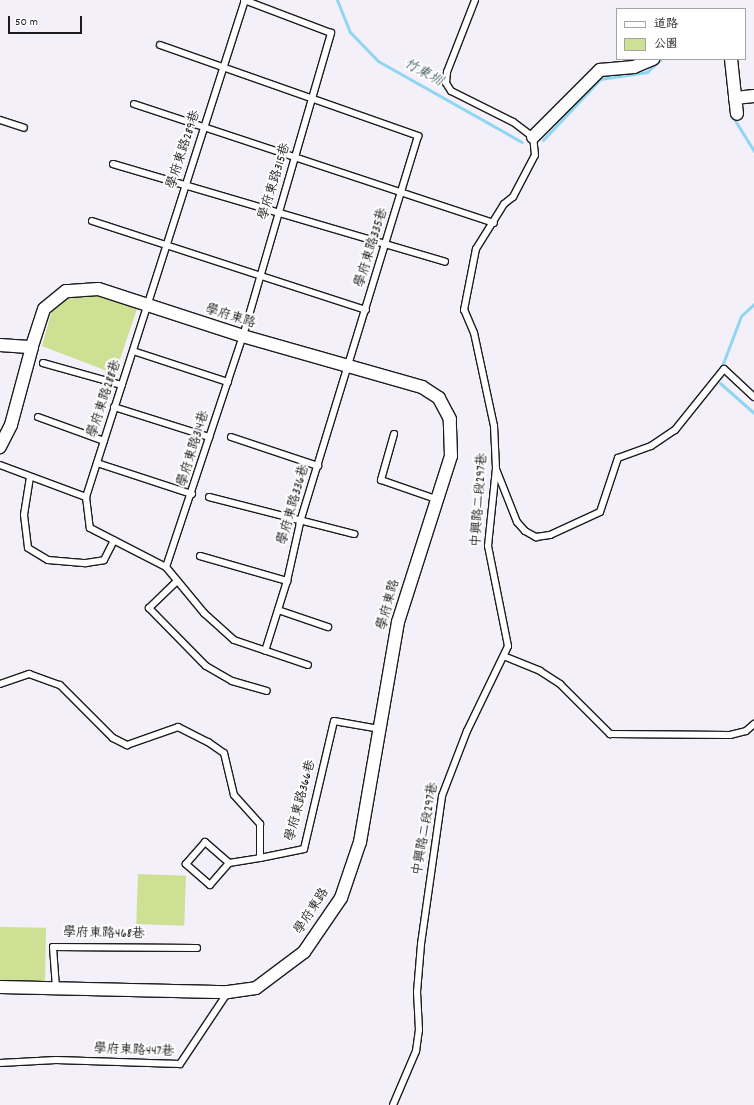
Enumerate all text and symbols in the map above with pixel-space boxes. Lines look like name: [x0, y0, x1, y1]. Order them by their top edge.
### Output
scale bar: [10, 8, 84, 34]
legend: [616, 8, 746, 60]
text: 50 m: [15, 14, 38, 31]
text: 道路: [654, 16, 678, 33]
text: 公園: [654, 36, 678, 53]
water label: 竹東圳: [401, 55, 445, 91]
street label: 學府東路289巷: [165, 109, 205, 191]
street label: 學府東路315巷: [257, 142, 295, 222]
street label: 學府東路335巷: [353, 206, 393, 290]
street label: 學府東路: [203, 303, 257, 333]
street label: 學府東路288巷: [86, 358, 126, 440]
street label: 學府東路314巷: [176, 409, 214, 489]
street label: 中興路二段297巷: [470, 452, 492, 548]
street label: 學府東路336巷: [276, 463, 314, 547]
street label: 學府東路: [376, 578, 404, 632]
street label: 學府東路366巷: [284, 759, 320, 843]
street label: 中興路二段297巷: [411, 781, 443, 877]
street label: 學府東路: [292, 886, 334, 938]
street label: 學府東路468巷: [63, 926, 145, 944]
street label: 學府東路447巷: [93, 1043, 175, 1061]

